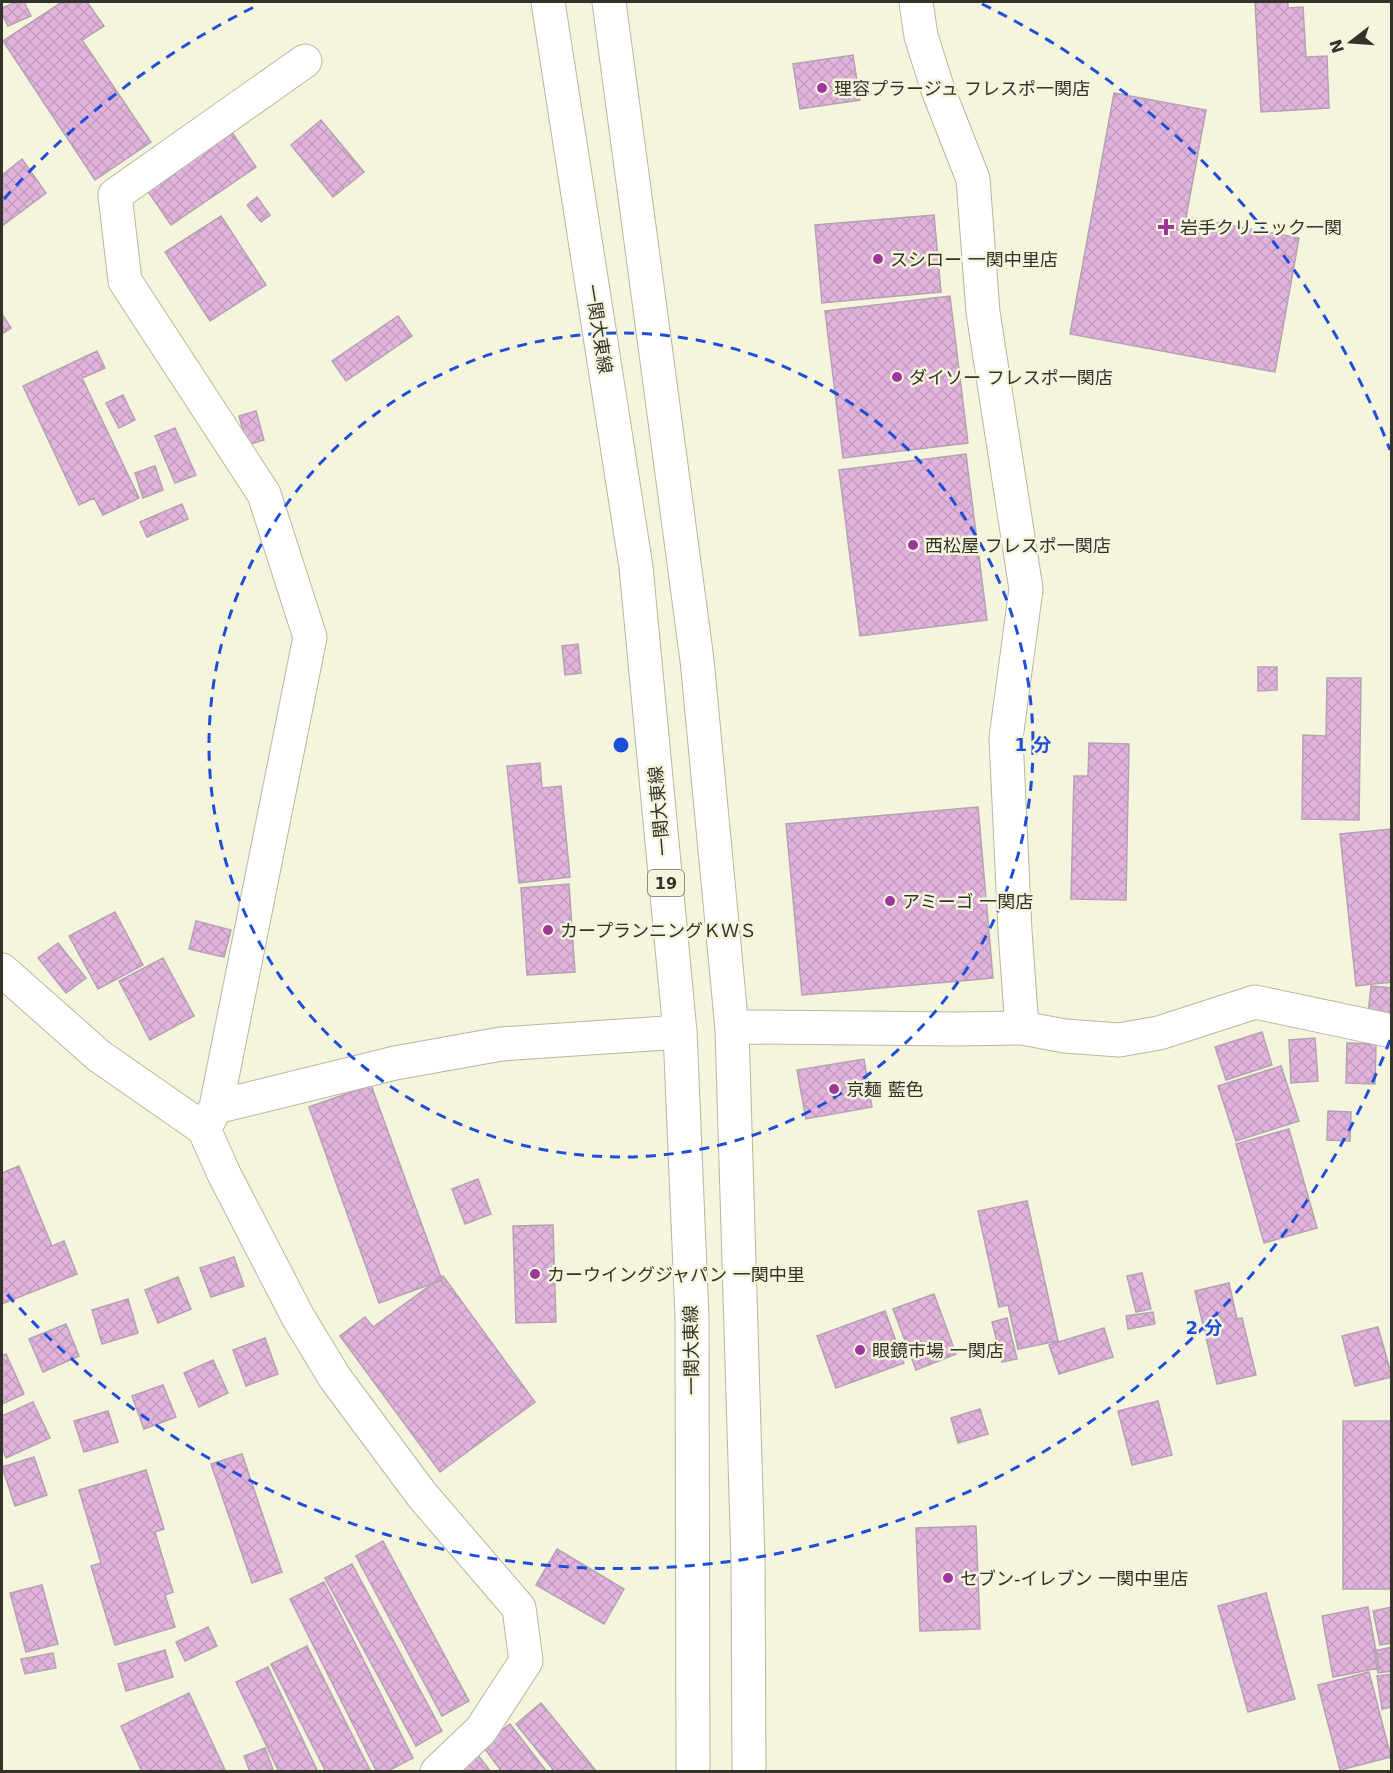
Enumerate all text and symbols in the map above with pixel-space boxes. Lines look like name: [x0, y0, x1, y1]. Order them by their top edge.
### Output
north arrow: [1321, 12, 1381, 72]
text: N: [1326, 37, 1348, 55]
place label: 理容プラージュ フレスポ一関店: [834, 78, 1090, 99]
marker: 理容プラージュ フレスポ一関店: [815, 81, 829, 95]
place label: 岩手クリニック一関: [1180, 217, 1342, 238]
marker: 岩手クリニック一関: [1157, 218, 1175, 236]
place label: スシロー 一関中里店: [890, 249, 1058, 270]
marker: スシロー 一関中里店: [871, 252, 885, 266]
street label: 一関大東線: [582, 283, 616, 375]
place label: ダイソー フレスポ一関店: [909, 367, 1113, 388]
marker: ダイソー フレスポ一関店: [890, 370, 904, 384]
place label: 西松屋 フレスポ一関店: [925, 535, 1111, 556]
marker: 西松屋 フレスポ一関店: [906, 538, 920, 552]
text: 1 分: [1015, 734, 1051, 755]
centre of rings: [611, 735, 631, 755]
street label: 一関大東線: [645, 765, 673, 857]
road number: 19: [648, 870, 684, 896]
place label: アミーゴ 一関店: [902, 891, 1033, 912]
marker: アミーゴ 一関店: [883, 894, 897, 908]
place label: カープランニングＫＷＳ: [560, 920, 757, 941]
marker: カープランニングＫＷＳ: [541, 923, 555, 937]
place label: 京麺 藍色: [846, 1079, 924, 1100]
marker: 京麺 藍色: [827, 1082, 841, 1096]
place label: カーウイングジャパン 一関中里: [547, 1264, 805, 1285]
marker: カーウイングジャパン 一関中里: [528, 1267, 542, 1281]
street label: 一関大東線: [680, 1305, 702, 1395]
text: 2 分: [1186, 1317, 1222, 1338]
place label: 眼鏡市場 一関店: [872, 1340, 1004, 1361]
marker: 眼鏡市場 一関店: [853, 1343, 867, 1357]
place label: セブン-イレブン 一関中里店: [960, 1568, 1188, 1589]
marker: セブン-イレブン 一関中里店: [941, 1571, 955, 1585]

